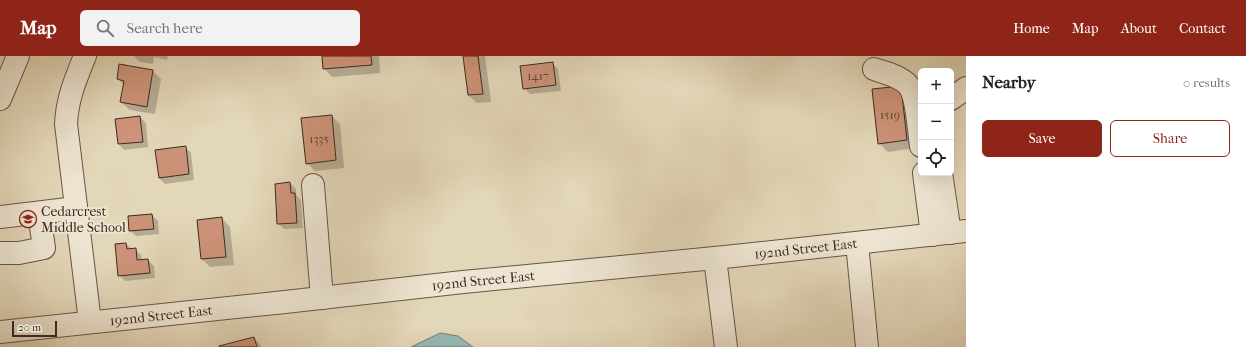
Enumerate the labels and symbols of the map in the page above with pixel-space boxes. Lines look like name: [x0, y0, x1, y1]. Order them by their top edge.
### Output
house number: 1417: [527, 69, 549, 83]
house number: 1519: [880, 108, 900, 122]
house number: 1335: [309, 132, 329, 146]
place label: Cedarcrest Middle School: [41, 203, 126, 236]
school or university icon: Cedarcrest Middle School: [18, 209, 38, 229]
street label: 192nd Street East: [753, 235, 858, 263]
street label: 192nd Street East: [431, 267, 536, 294]
street label: 192nd Street East: [109, 302, 214, 329]
scale bar: [12, 319, 57, 338]

